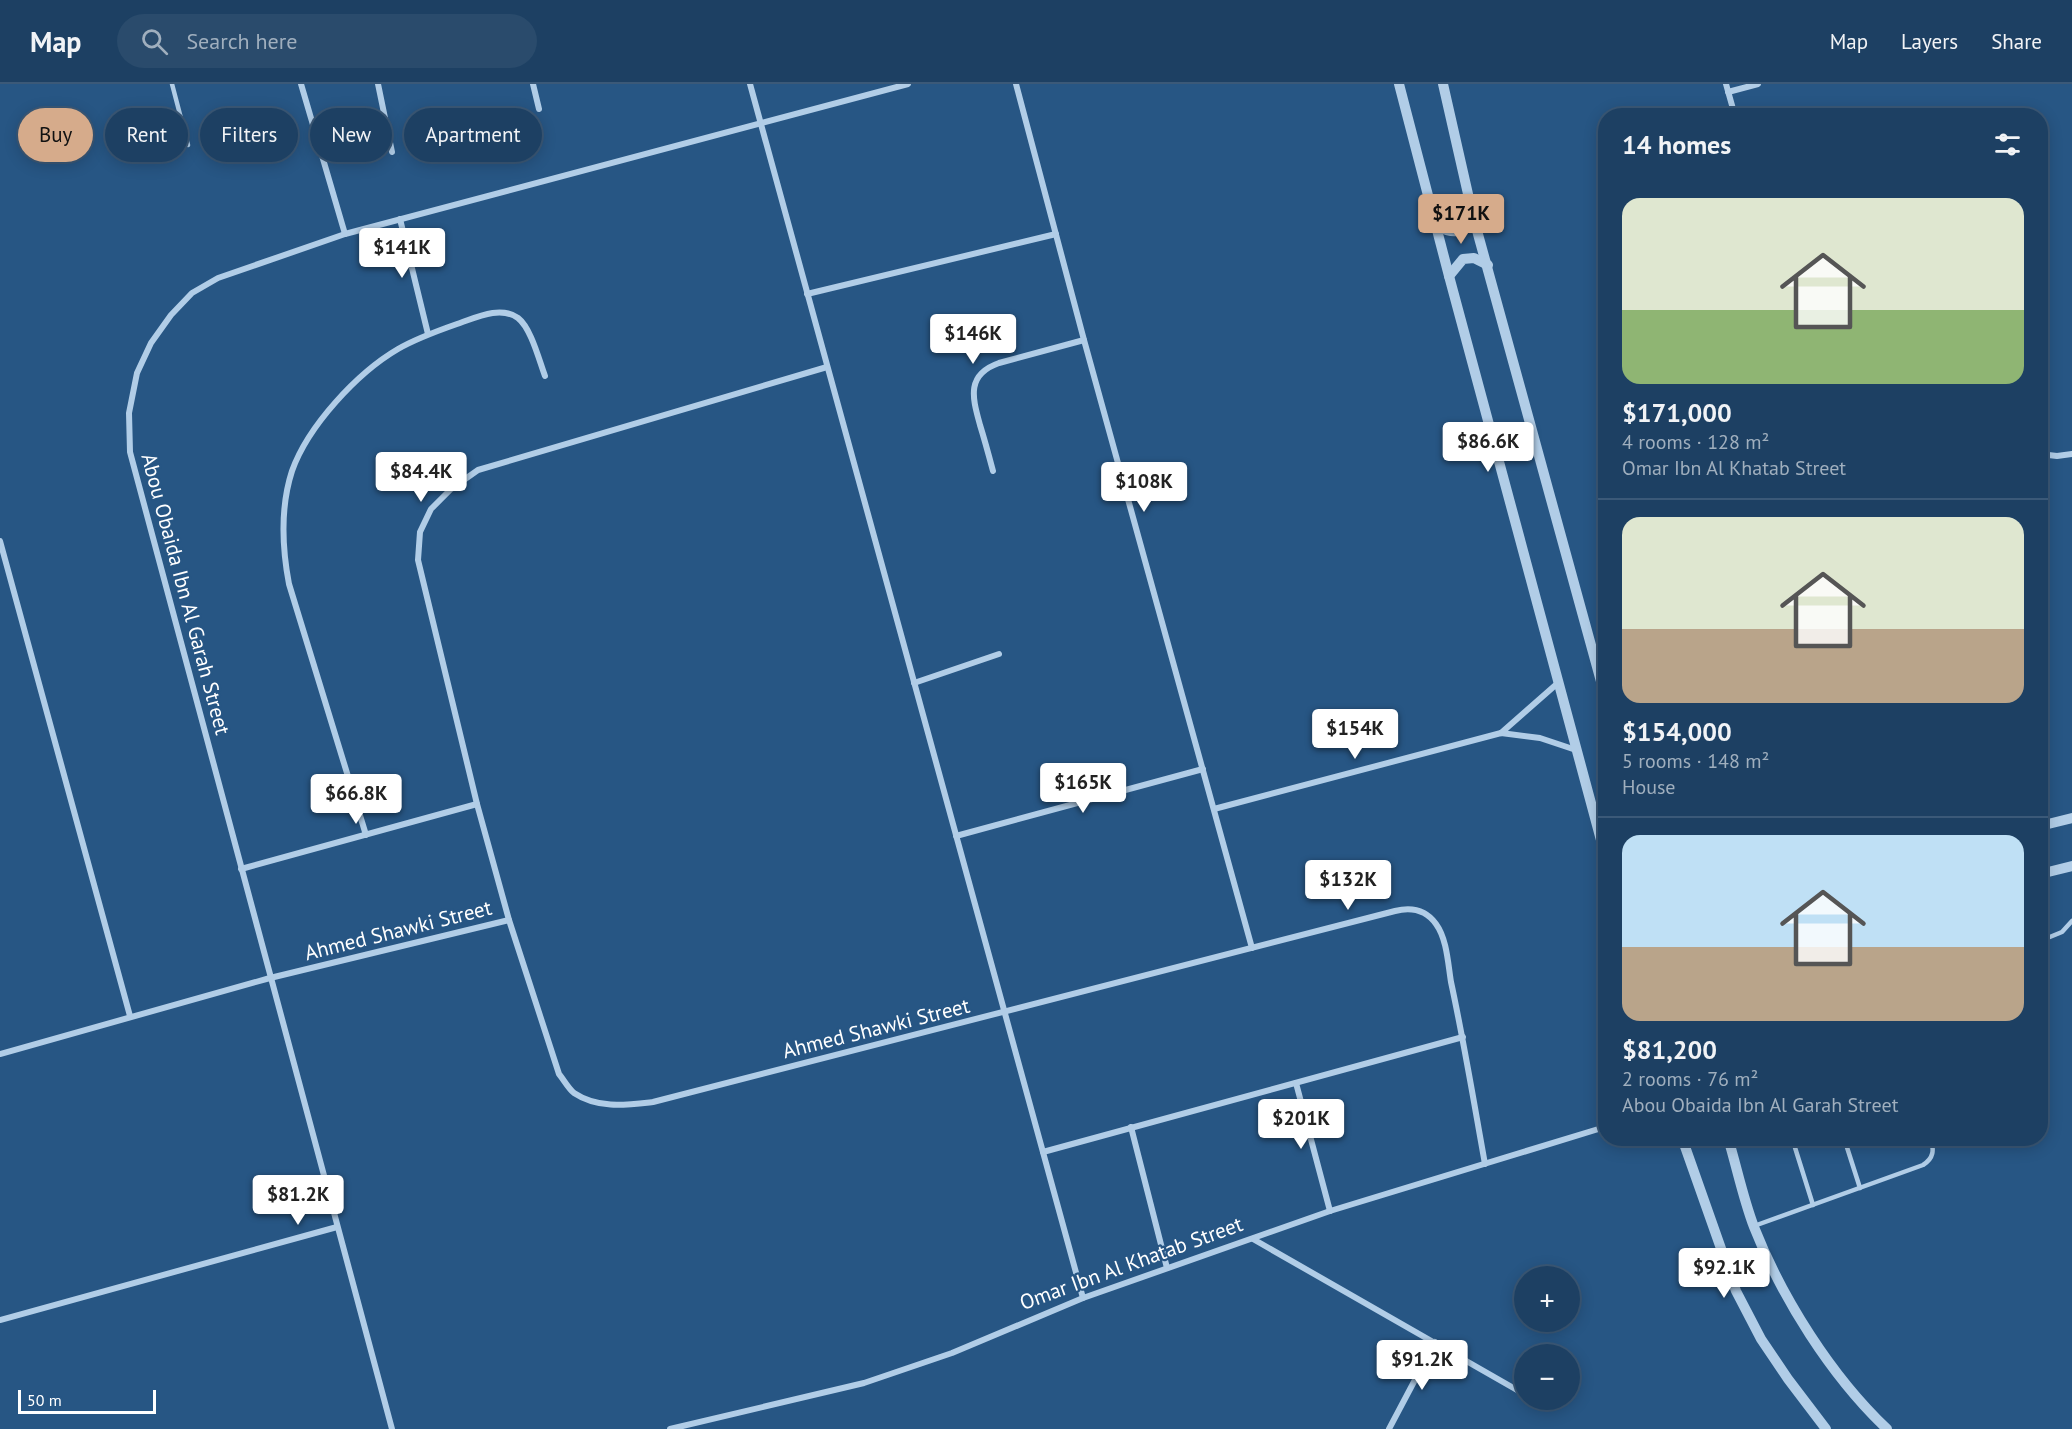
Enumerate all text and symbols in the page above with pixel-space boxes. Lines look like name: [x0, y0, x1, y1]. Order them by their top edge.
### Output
search box: [117, 14, 537, 68]
text: Map: [30, 23, 81, 60]
icon: search: [138, 25, 171, 58]
text: Search here: [186, 27, 297, 55]
text: Map: [1830, 28, 1868, 55]
text: Layers: [1901, 28, 1958, 55]
text: Share: [1991, 28, 2042, 55]
chip: Buy: [18, 108, 93, 162]
chip: Rent: [105, 108, 188, 162]
chip: Filters: [200, 108, 298, 162]
chip: New: [310, 108, 392, 162]
chip: Apartment: [404, 108, 542, 162]
text: 14 homes: [1622, 128, 1731, 161]
icon: filters: [1991, 128, 2024, 161]
pin: $171K: [1419, 194, 1503, 245]
text: $171K: [1432, 200, 1490, 226]
pin: $141K: [360, 228, 444, 279]
text: $141K: [373, 234, 431, 260]
icon: home: [1769, 237, 1877, 345]
pin: $146K: [931, 314, 1015, 365]
text: $146K: [944, 320, 1002, 346]
text: $171,000: [1622, 396, 1732, 429]
pin: $86.6K: [1439, 422, 1537, 473]
text: $86.6K: [1457, 428, 1519, 454]
text: 4 rooms · 128 m²: [1622, 429, 1769, 455]
street label: Abou Obaida Ibn Al Garah Street: [135, 450, 237, 738]
pin: $84.4K: [372, 452, 470, 503]
text: Omar Ibn Al Khatab Street: [1622, 455, 1846, 481]
text: $84.4K: [390, 458, 452, 484]
pin: $108K: [1102, 462, 1186, 513]
text: $108K: [1115, 468, 1173, 494]
icon: home: [1769, 556, 1877, 664]
pin: $154K: [1313, 709, 1397, 760]
text: $154K: [1326, 715, 1384, 741]
text: $154,000: [1622, 715, 1732, 748]
text: 5 rooms · 148 m²: [1622, 748, 1769, 774]
pin: $165K: [1041, 763, 1125, 814]
text: $165K: [1054, 769, 1112, 795]
pin: $66.8K: [307, 774, 405, 825]
text: House: [1622, 774, 1676, 800]
text: $66.8K: [325, 780, 387, 806]
pin: $132K: [1306, 860, 1390, 911]
text: $132K: [1319, 866, 1377, 892]
icon: home: [1769, 874, 1877, 982]
street label: Ahmed Shawki Street: [302, 894, 494, 966]
street label: Ahmed Shawki Street: [780, 992, 972, 1064]
text: $81,200: [1622, 1033, 1717, 1066]
text: 2 rooms · 76 m²: [1622, 1066, 1758, 1092]
text: Abou Obaida Ibn Al Garah Street: [1622, 1092, 1899, 1118]
pin: $201K: [1259, 1099, 1343, 1150]
text: $201K: [1272, 1105, 1330, 1131]
pin: $81.2K: [249, 1175, 347, 1226]
text: $81.2K: [267, 1181, 329, 1207]
street label: Omar Ibn Al Khatab Street: [1016, 1210, 1246, 1316]
pin: $92.1K: [1675, 1248, 1773, 1299]
text: $92.1K: [1693, 1254, 1755, 1280]
map controls: [1514, 1266, 1580, 1410]
button: +: [1514, 1266, 1580, 1332]
pin: $91.2K: [1373, 1340, 1471, 1391]
button: −: [1514, 1344, 1580, 1410]
text: $91.2K: [1391, 1346, 1453, 1372]
scale bar: [18, 1387, 156, 1414]
text: 50 m: [27, 1390, 62, 1410]

